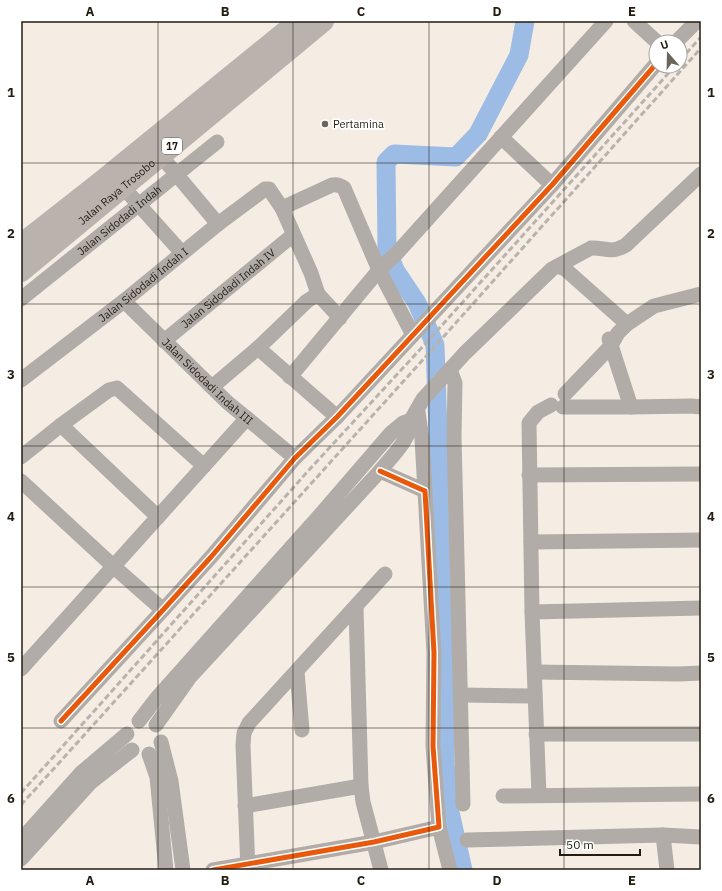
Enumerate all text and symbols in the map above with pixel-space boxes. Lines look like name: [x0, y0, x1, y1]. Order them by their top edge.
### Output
text: A: [86, 3, 95, 20]
text: B: [221, 3, 230, 20]
text: C: [357, 3, 366, 20]
text: D: [492, 3, 502, 20]
text: E: [628, 3, 636, 20]
north arrow: [648, 34, 688, 74]
text: U: [659, 37, 671, 52]
text: 1: [7, 84, 15, 101]
text: 1: [707, 84, 715, 101]
place label: Pertamina: [333, 117, 384, 131]
marker: Pertamina: [320, 119, 330, 129]
road number: 17: [162, 138, 182, 154]
street label: Jalan Raya Trosobo: [75, 156, 158, 228]
street label: Jalan Sidodadi Indah: [74, 182, 164, 258]
text: 2: [7, 225, 15, 242]
text: 2: [707, 225, 715, 242]
street label: Jalan Sidodadi Indah I: [96, 244, 191, 325]
street label: Jalan Sidodadi Indah IV: [178, 245, 278, 331]
street label: Jalan Sidodadi Indah III: [159, 335, 256, 428]
text: 3: [7, 366, 15, 383]
text: 3: [707, 366, 715, 383]
text: 4: [7, 508, 15, 525]
text: 4: [707, 508, 715, 525]
text: 5: [7, 649, 15, 666]
text: 5: [707, 649, 715, 666]
text: 6: [7, 790, 15, 807]
text: 6: [707, 790, 715, 807]
scale bar: [560, 831, 640, 857]
text: 50 m: [566, 837, 594, 852]
text: A: [86, 872, 95, 889]
text: B: [221, 872, 230, 889]
text: C: [357, 872, 366, 889]
text: D: [492, 872, 502, 889]
text: E: [628, 872, 636, 889]

